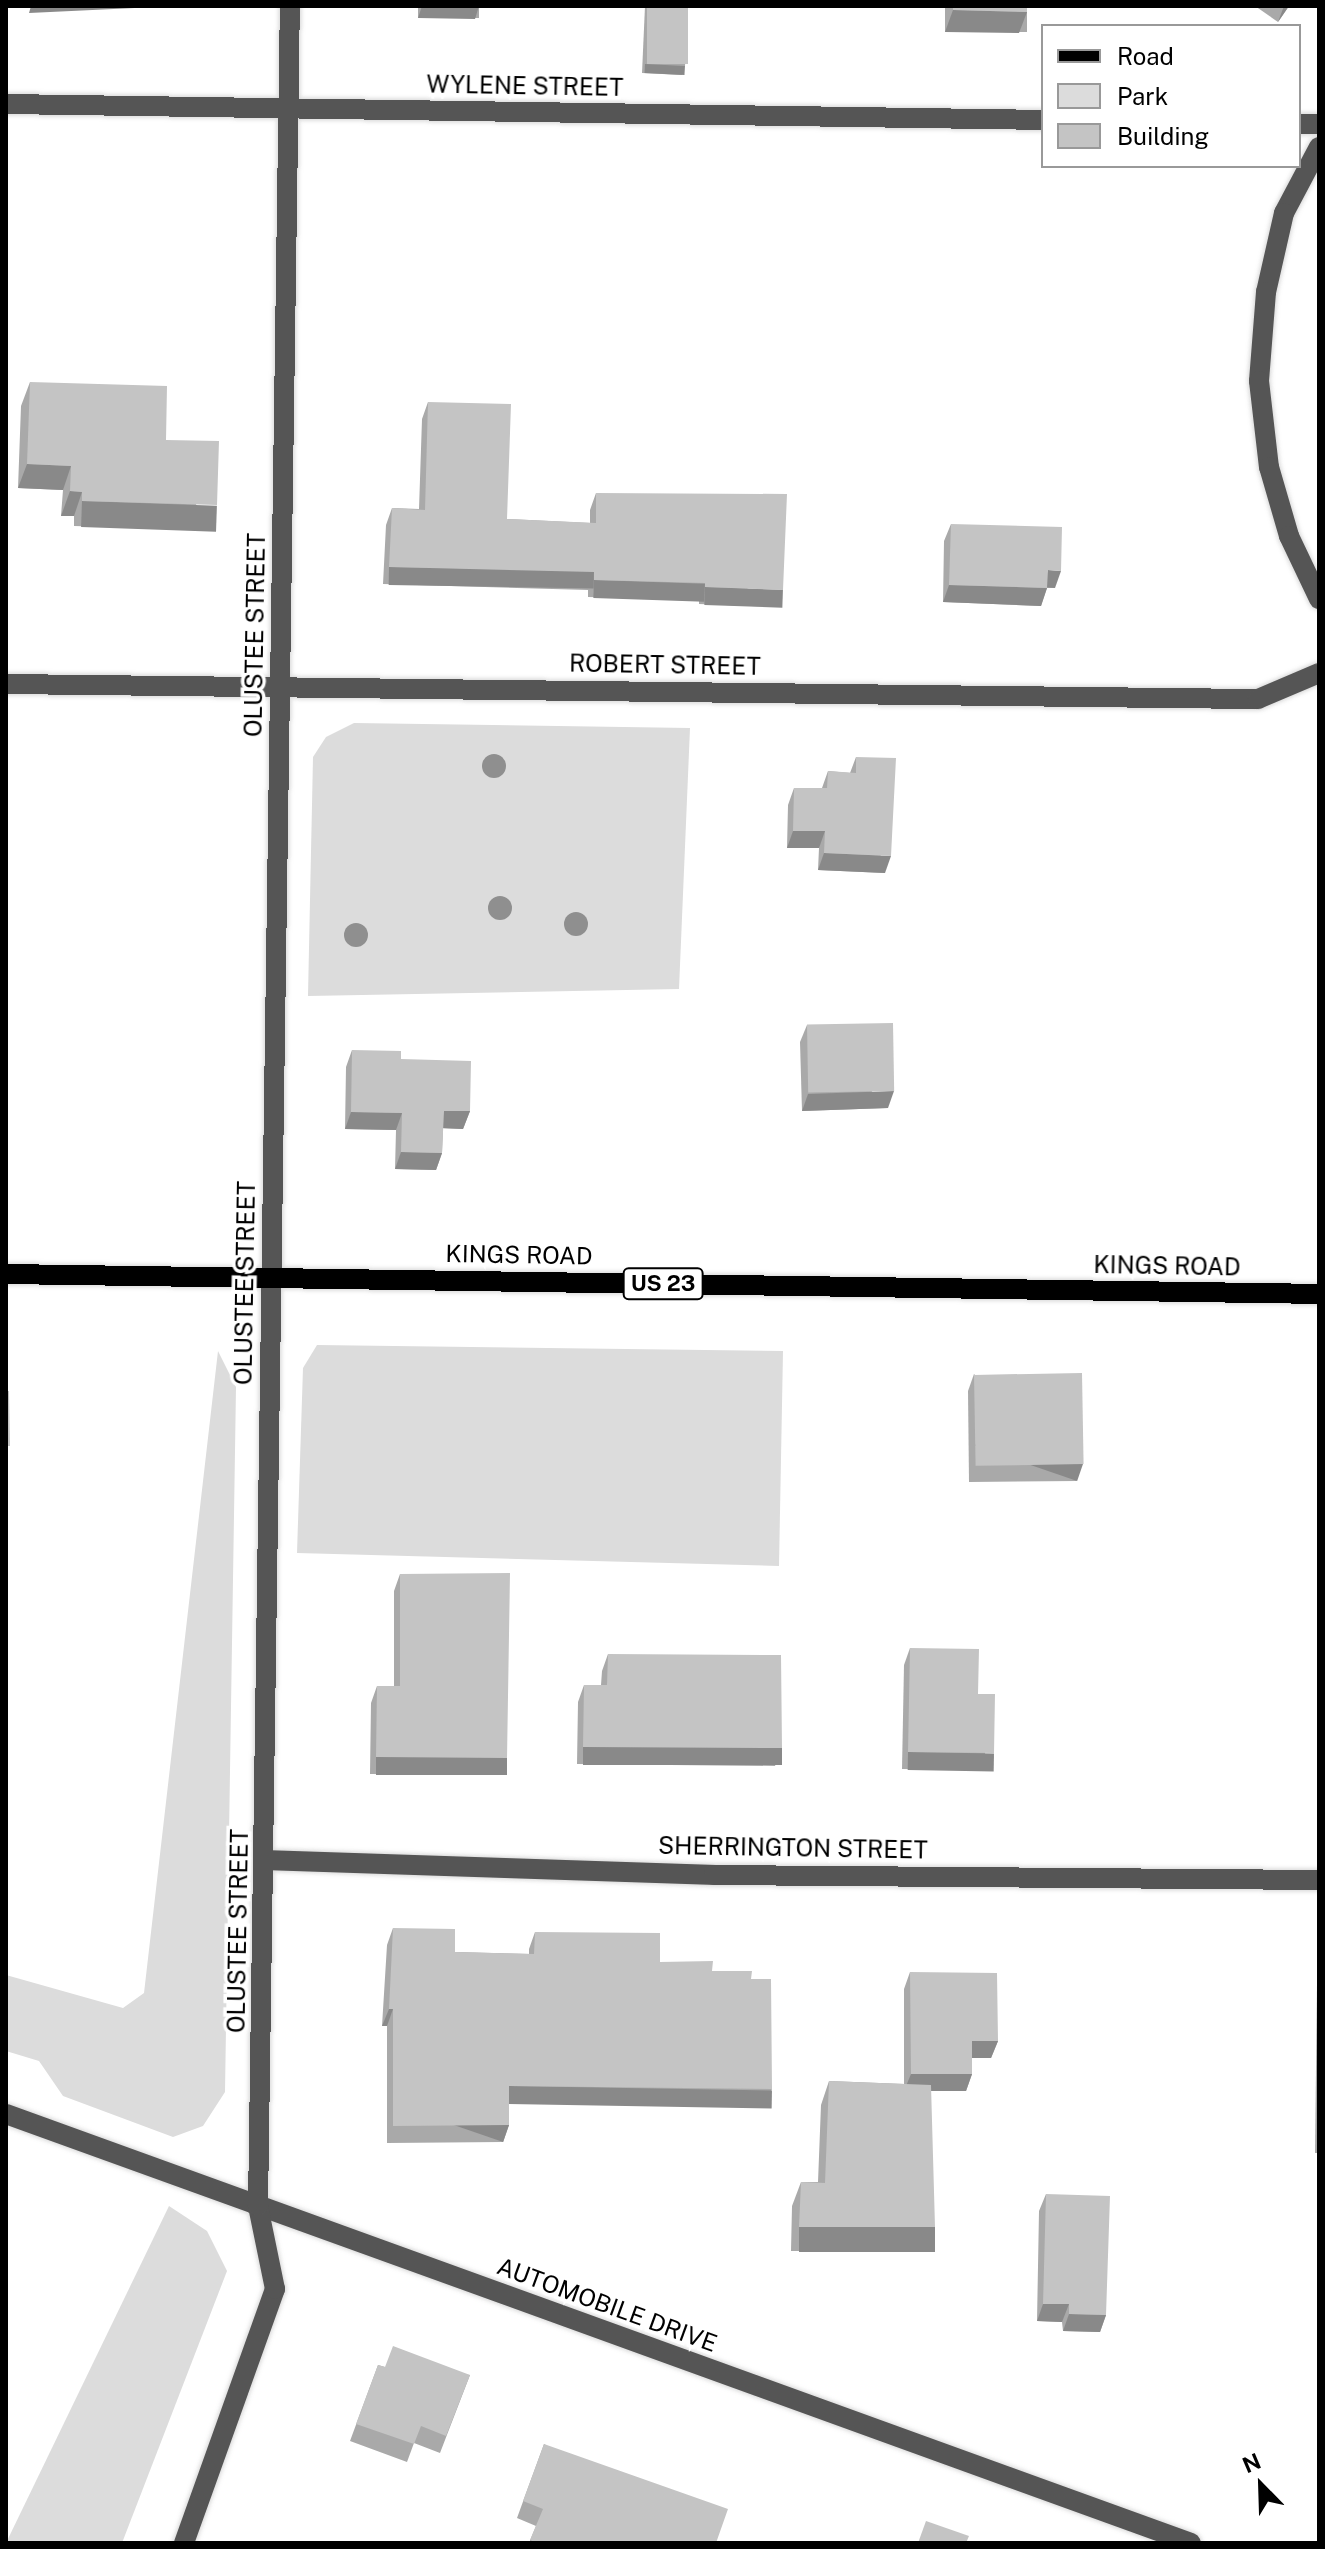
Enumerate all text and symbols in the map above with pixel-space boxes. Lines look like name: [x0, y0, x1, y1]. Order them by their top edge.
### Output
legend: [1041, 24, 1301, 168]
text: Road: [1117, 42, 1174, 70]
street label: WYLENE STREET: [426, 70, 624, 102]
text: Park: [1117, 82, 1168, 110]
text: Building: [1117, 122, 1209, 150]
street label: OLUSTEE STREET: [239, 533, 271, 737]
street label: ROBERT STREET: [569, 649, 761, 681]
street label: OLUSTEE STREET: [229, 1181, 261, 1385]
street label: KINGS ROAD: [445, 1239, 593, 1271]
street label: KINGS ROAD: [1093, 1250, 1241, 1282]
road number: US 23: [621, 1266, 705, 1302]
street label: OLUSTEE STREET: [222, 1829, 254, 2033]
street label: SHERRINGTON STREET: [658, 1831, 928, 1865]
street label: AUTOMOBILE DRIVE: [493, 2252, 721, 2358]
north arrow: [1221, 2445, 1301, 2525]
text: N: [1239, 2448, 1265, 2478]

